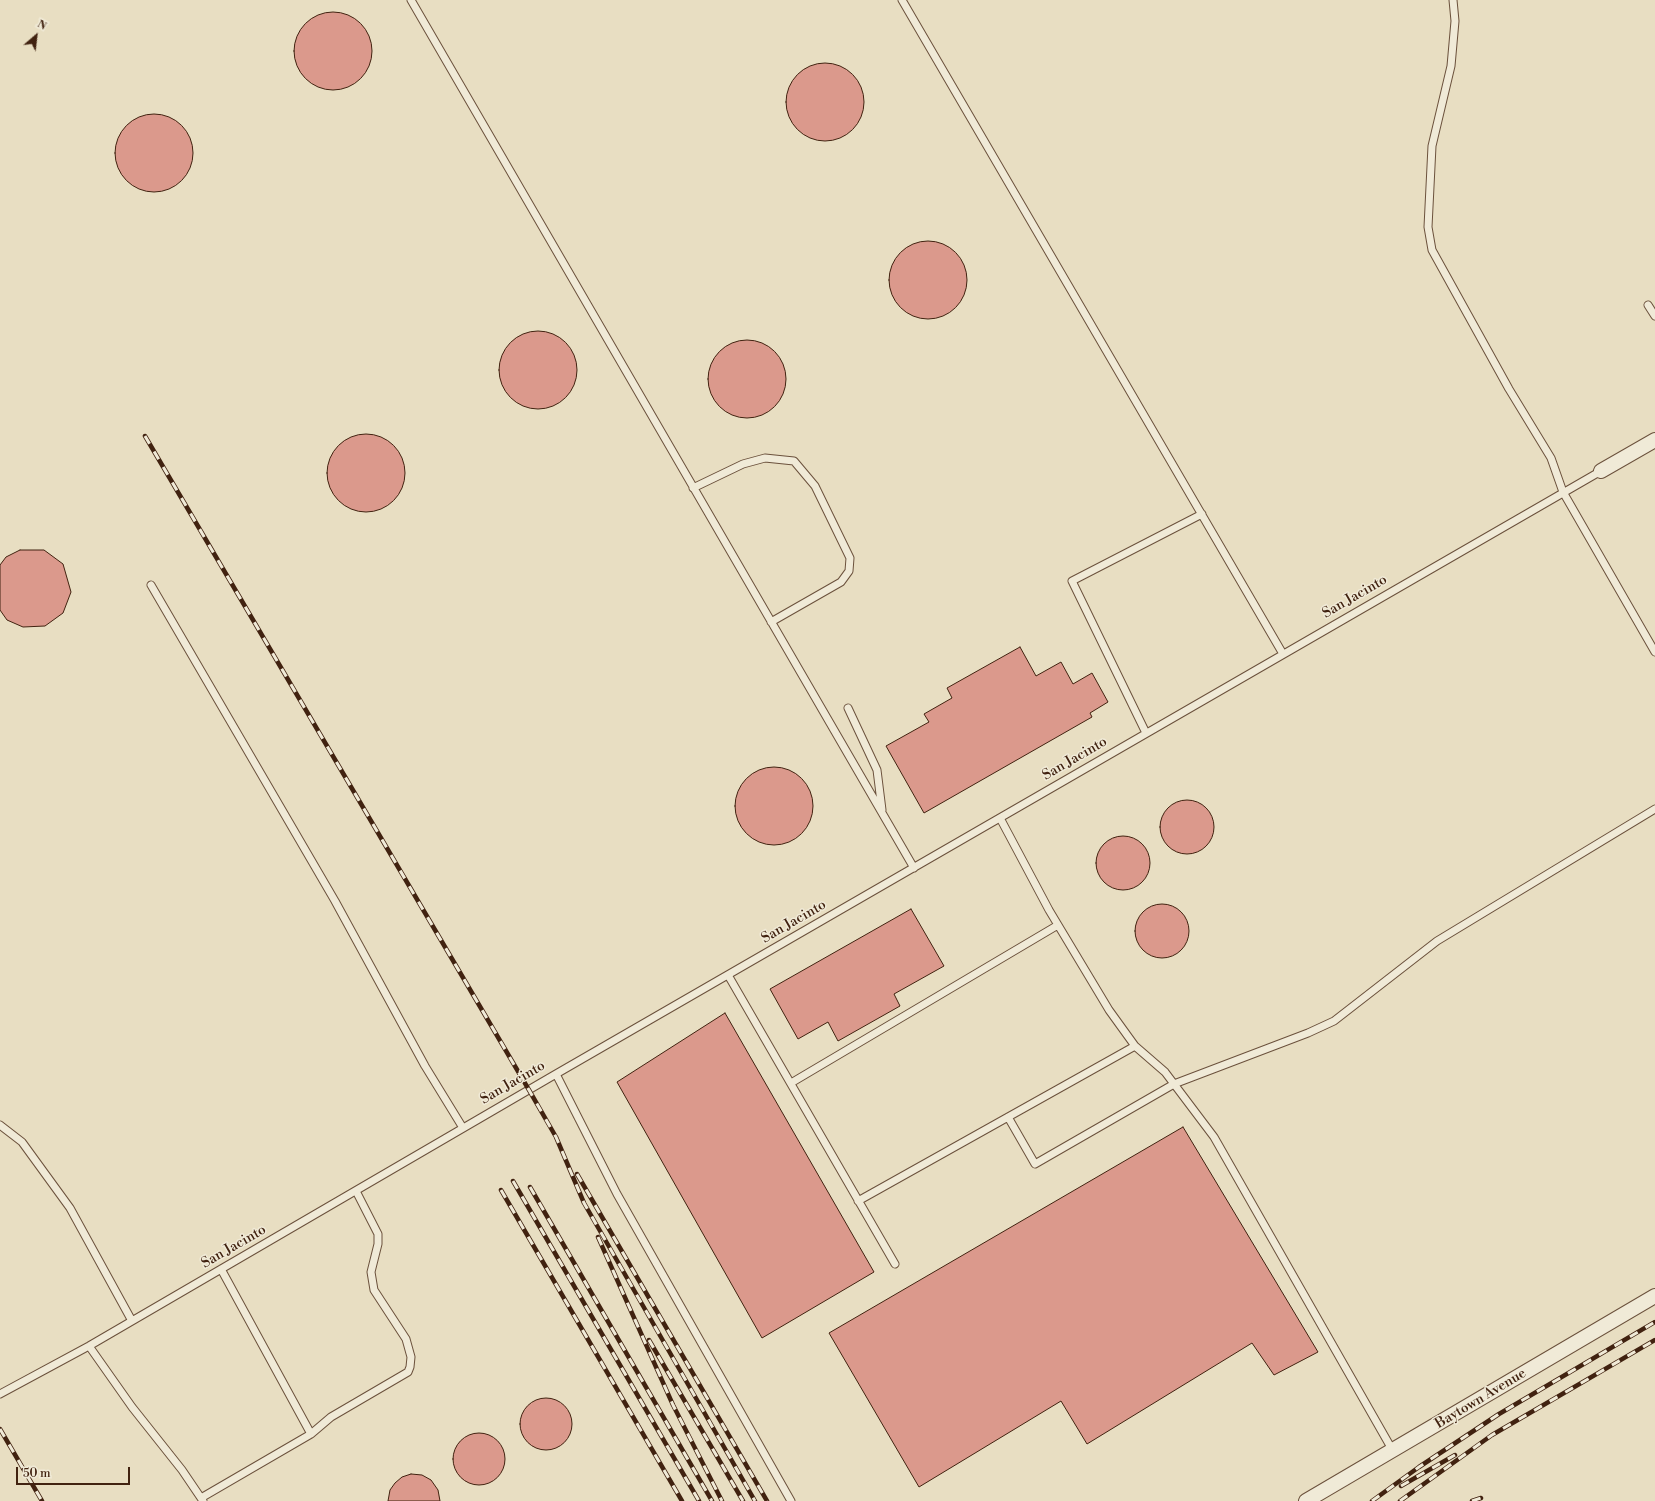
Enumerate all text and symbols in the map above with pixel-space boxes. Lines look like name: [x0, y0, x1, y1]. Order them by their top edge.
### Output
north arrow: [16, 16, 56, 56]
text: N: [34, 17, 49, 34]
street label: San Jacinto: [1320, 572, 1390, 622]
street label: San Jacinto: [1040, 734, 1110, 784]
street label: San Jacinto: [759, 897, 829, 947]
street label: San Jacinto: [478, 1058, 548, 1108]
street label: San Jacinto: [199, 1222, 269, 1272]
street label: Baytown Avenue: [1433, 1365, 1529, 1433]
scale bar: [18, 1459, 132, 1485]
text: 50 m: [23, 1466, 51, 1481]

